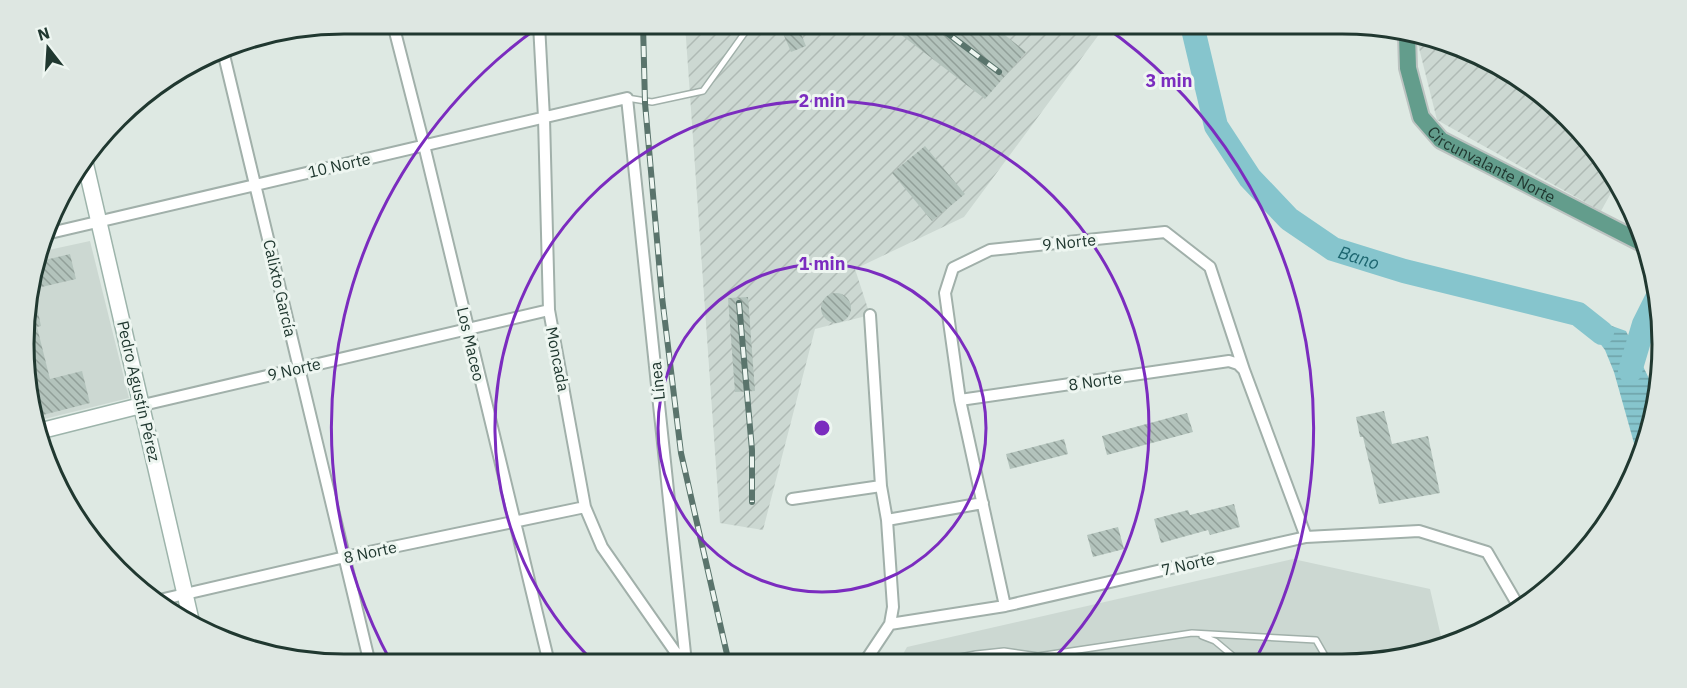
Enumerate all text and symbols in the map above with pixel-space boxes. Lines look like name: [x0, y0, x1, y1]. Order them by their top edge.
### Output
north arrow: [18, 18, 78, 78]
text: N: [35, 22, 52, 45]
text: 3 min: [1145, 69, 1193, 92]
text: 2 min: [798, 89, 846, 112]
street label: Circunvalante Norte: [1423, 122, 1559, 207]
street label: 10 Norte: [306, 148, 372, 182]
street label: 9 Norte: [1041, 229, 1097, 255]
street label: Calixto García: [259, 237, 301, 339]
water label: Bano: [1336, 240, 1382, 274]
text: 1 min: [798, 252, 846, 275]
street label: Los Maceo: [453, 305, 489, 383]
street label: Pedro Agustín Pérez: [113, 319, 165, 463]
street label: Moncada: [542, 325, 574, 393]
street label: 9 Norte: [265, 353, 323, 385]
street label: Línea: [645, 360, 669, 401]
street label: 8 Norte: [1067, 367, 1123, 395]
centre of rings: [812, 418, 832, 438]
street label: 8 Norte: [342, 537, 399, 567]
street label: 7 Norte: [1159, 548, 1217, 580]

